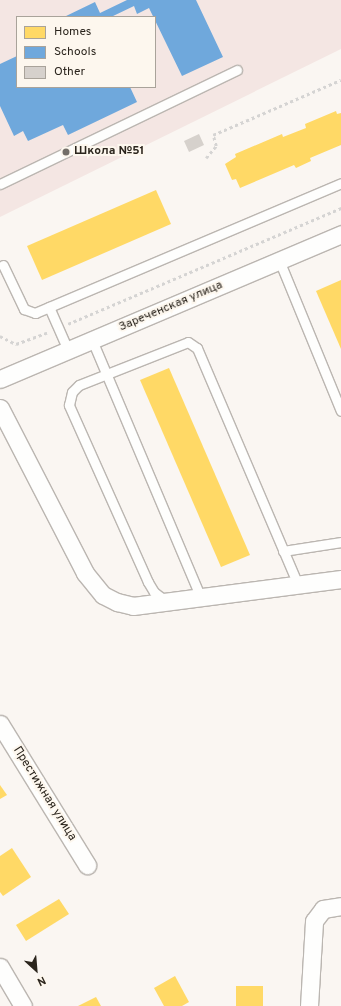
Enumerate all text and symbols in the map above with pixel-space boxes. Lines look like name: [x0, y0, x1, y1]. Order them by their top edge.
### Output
legend: [16, 16, 156, 88]
text: Homes: [54, 24, 91, 40]
text: Schools: [54, 44, 96, 60]
text: Other: [54, 64, 85, 80]
place label: Школа №51: [74, 145, 144, 159]
marker: Школа №51: [61, 147, 71, 157]
street label: Зареченская улица: [117, 279, 225, 335]
street label: Престижная улица: [9, 744, 79, 844]
north arrow: [16, 950, 56, 990]
text: N: [35, 973, 48, 989]

